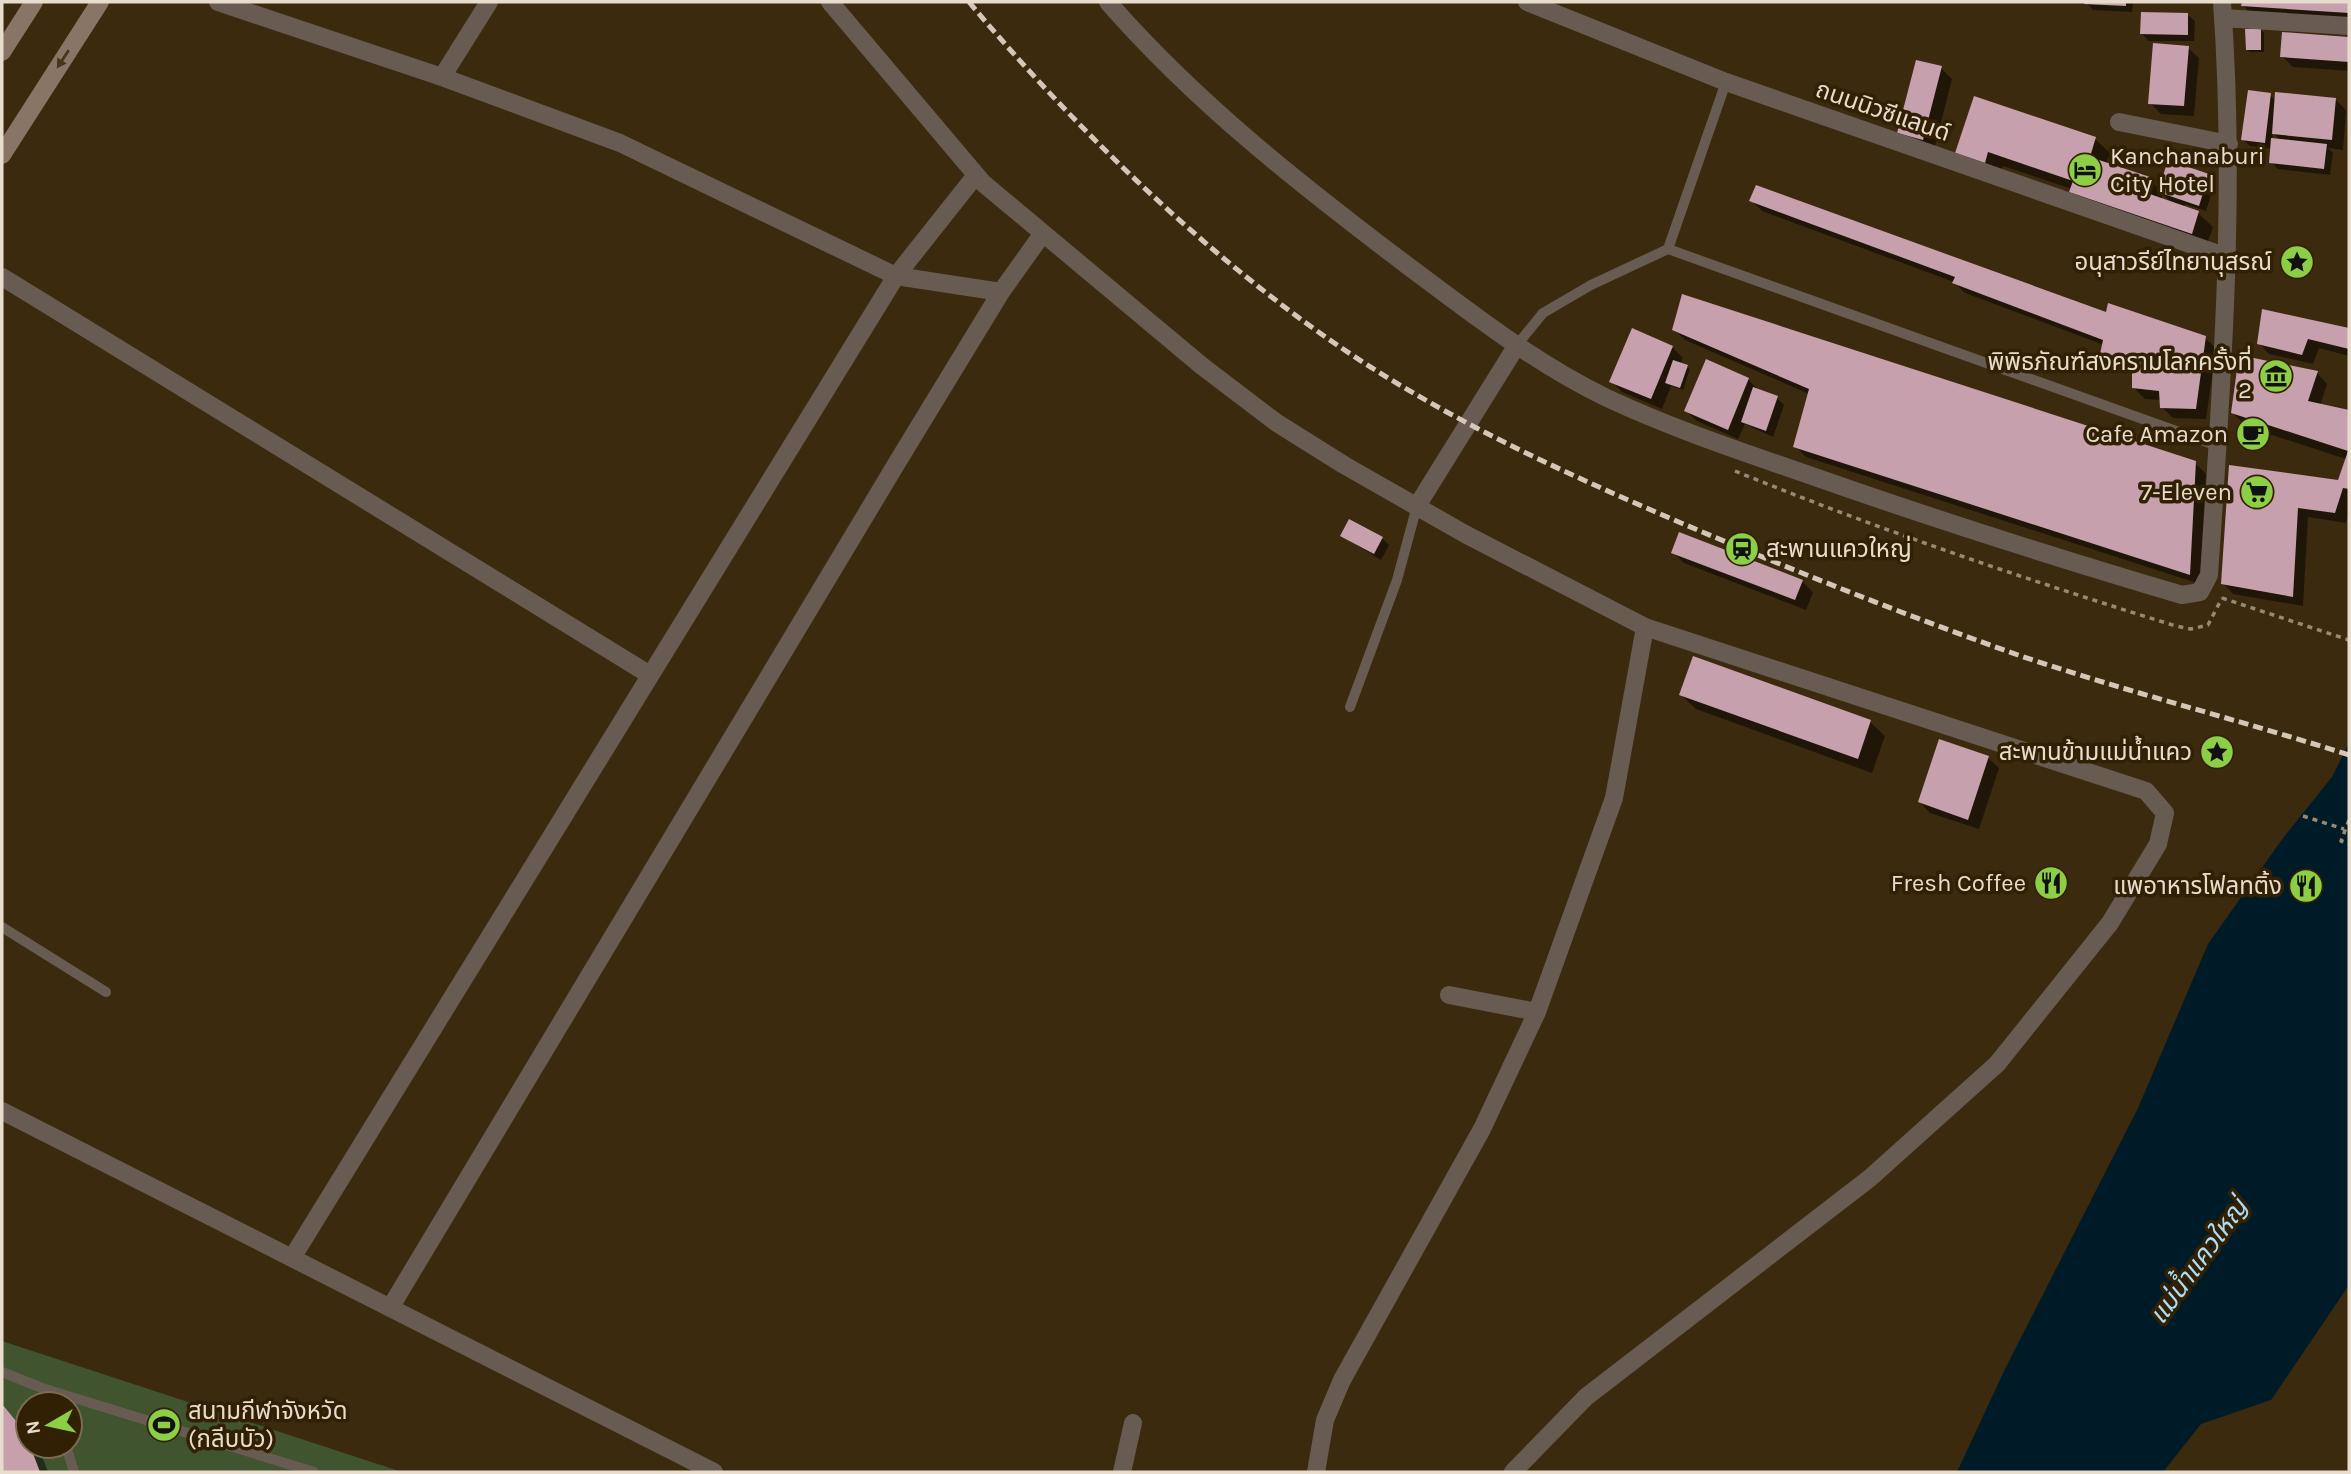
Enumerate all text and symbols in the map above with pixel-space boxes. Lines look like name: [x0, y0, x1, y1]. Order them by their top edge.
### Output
one-way arrow: [57, 50, 70, 69]
street label: ถนนนิวซีแลนด์: [1812, 75, 1954, 147]
place label: Kanchanaburi City Hotel: [2110, 142, 2265, 198]
hotel icon: Kanchanaburi City Hotel: [2066, 151, 2104, 189]
place icon: อนุสาวรีย์ไทยานุสรณ์: [2278, 243, 2316, 281]
place label: อนุสาวรีย์ไทยานุสรณ์: [2074, 248, 2272, 277]
place label: พิพิธภัณฑ์สงครามโลกครั้งที่ 2: [1988, 345, 2252, 404]
museum icon: พิพิธภัณฑ์สงครามโลกครั้งที่ 2: [2257, 357, 2295, 395]
cafe icon: Cafe Amazon: [2234, 415, 2272, 453]
place label: Cafe Amazon: [2085, 420, 2228, 448]
supermarket icon: 7-Eleven: [2238, 473, 2276, 511]
place label: 7-Eleven: [2141, 478, 2232, 506]
station icon: สะพานแควใหญ่: [1723, 530, 1761, 568]
place label: สะพานแควใหญ่: [1766, 535, 1912, 563]
place icon: สะพานข้ามแม่น้ำแคว: [2198, 733, 2236, 771]
place label: สะพานข้ามแม่น้ำแคว: [1999, 735, 2192, 766]
restaurant icon: Fresh Coffee: [2032, 864, 2070, 902]
restaurant icon: แพอาหารโฟลทติ้ง: [2287, 867, 2325, 905]
place label: Fresh Coffee: [1891, 869, 2026, 897]
place label: แพอาหารโฟลทติ้ง: [2113, 870, 2282, 900]
water label: แม่น้ำแควใหญ่: [2140, 1188, 2256, 1330]
north arrow: [14, 1390, 84, 1460]
place label: สนามกีฬาจังหวัด (กลีบบัว): [188, 1397, 347, 1453]
sports icon: สนามกีฬาจังหวัด (กลีบบัว): [145, 1406, 183, 1444]
text: N: [21, 1419, 45, 1436]

